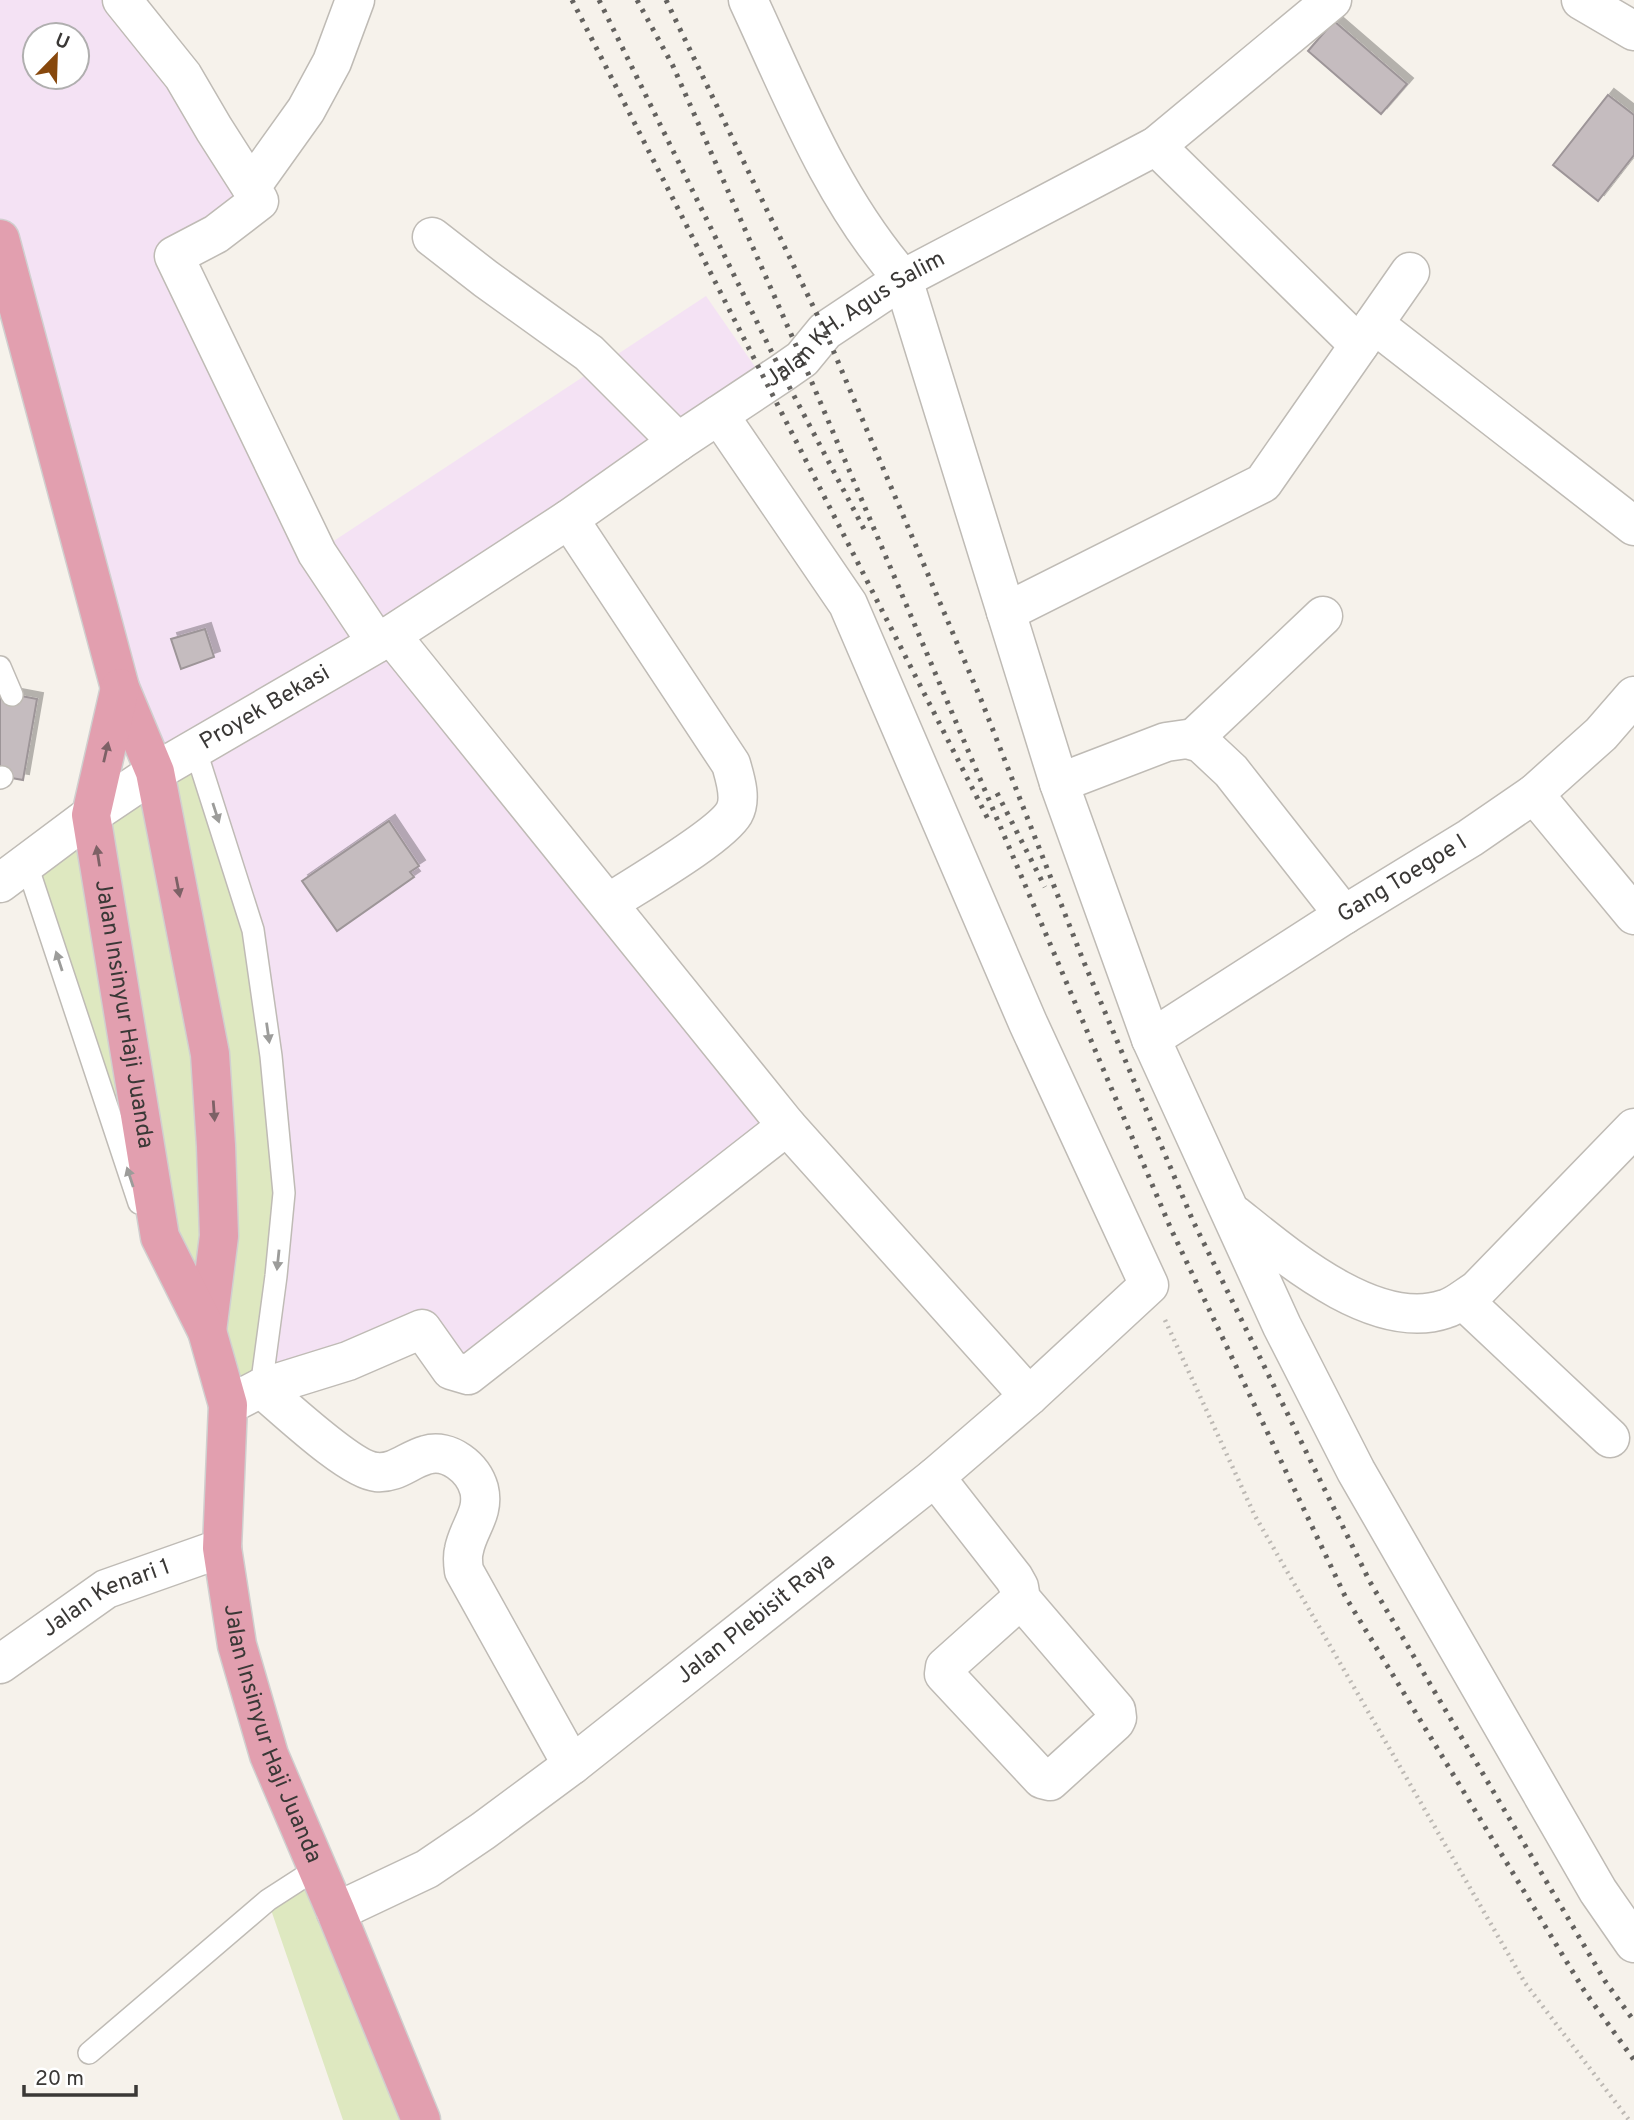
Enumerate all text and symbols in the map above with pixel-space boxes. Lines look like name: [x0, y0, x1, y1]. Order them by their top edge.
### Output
north arrow: [21, 21, 91, 91]
text: U: [51, 29, 73, 56]
street label: Jalan KH. Agus Salim: [760, 245, 950, 394]
street label: Proyek Bekasi: [195, 659, 335, 757]
one-way arrow: [100, 741, 111, 763]
one-way arrow: [211, 803, 221, 824]
street label: Gang Toegoe I: [1332, 829, 1473, 930]
one-way arrow: [92, 845, 103, 867]
one-way arrow: [172, 876, 183, 898]
street label: Jalan Insinyur Haji Juanda: [87, 878, 160, 1151]
one-way arrow: [53, 950, 63, 971]
one-way arrow: [262, 1023, 273, 1045]
one-way arrow: [209, 1100, 220, 1122]
one-way arrow: [124, 1166, 135, 1187]
one-way arrow: [272, 1249, 283, 1271]
street label: Jalan Plebisit Raya: [671, 1547, 841, 1691]
street label: Jalan Kenari 1: [36, 1553, 175, 1644]
street label: Jalan Insinyur Haji Juanda: [216, 1602, 328, 1868]
scale bar: [24, 2054, 136, 2098]
text: 20 m: [35, 2066, 84, 2093]

